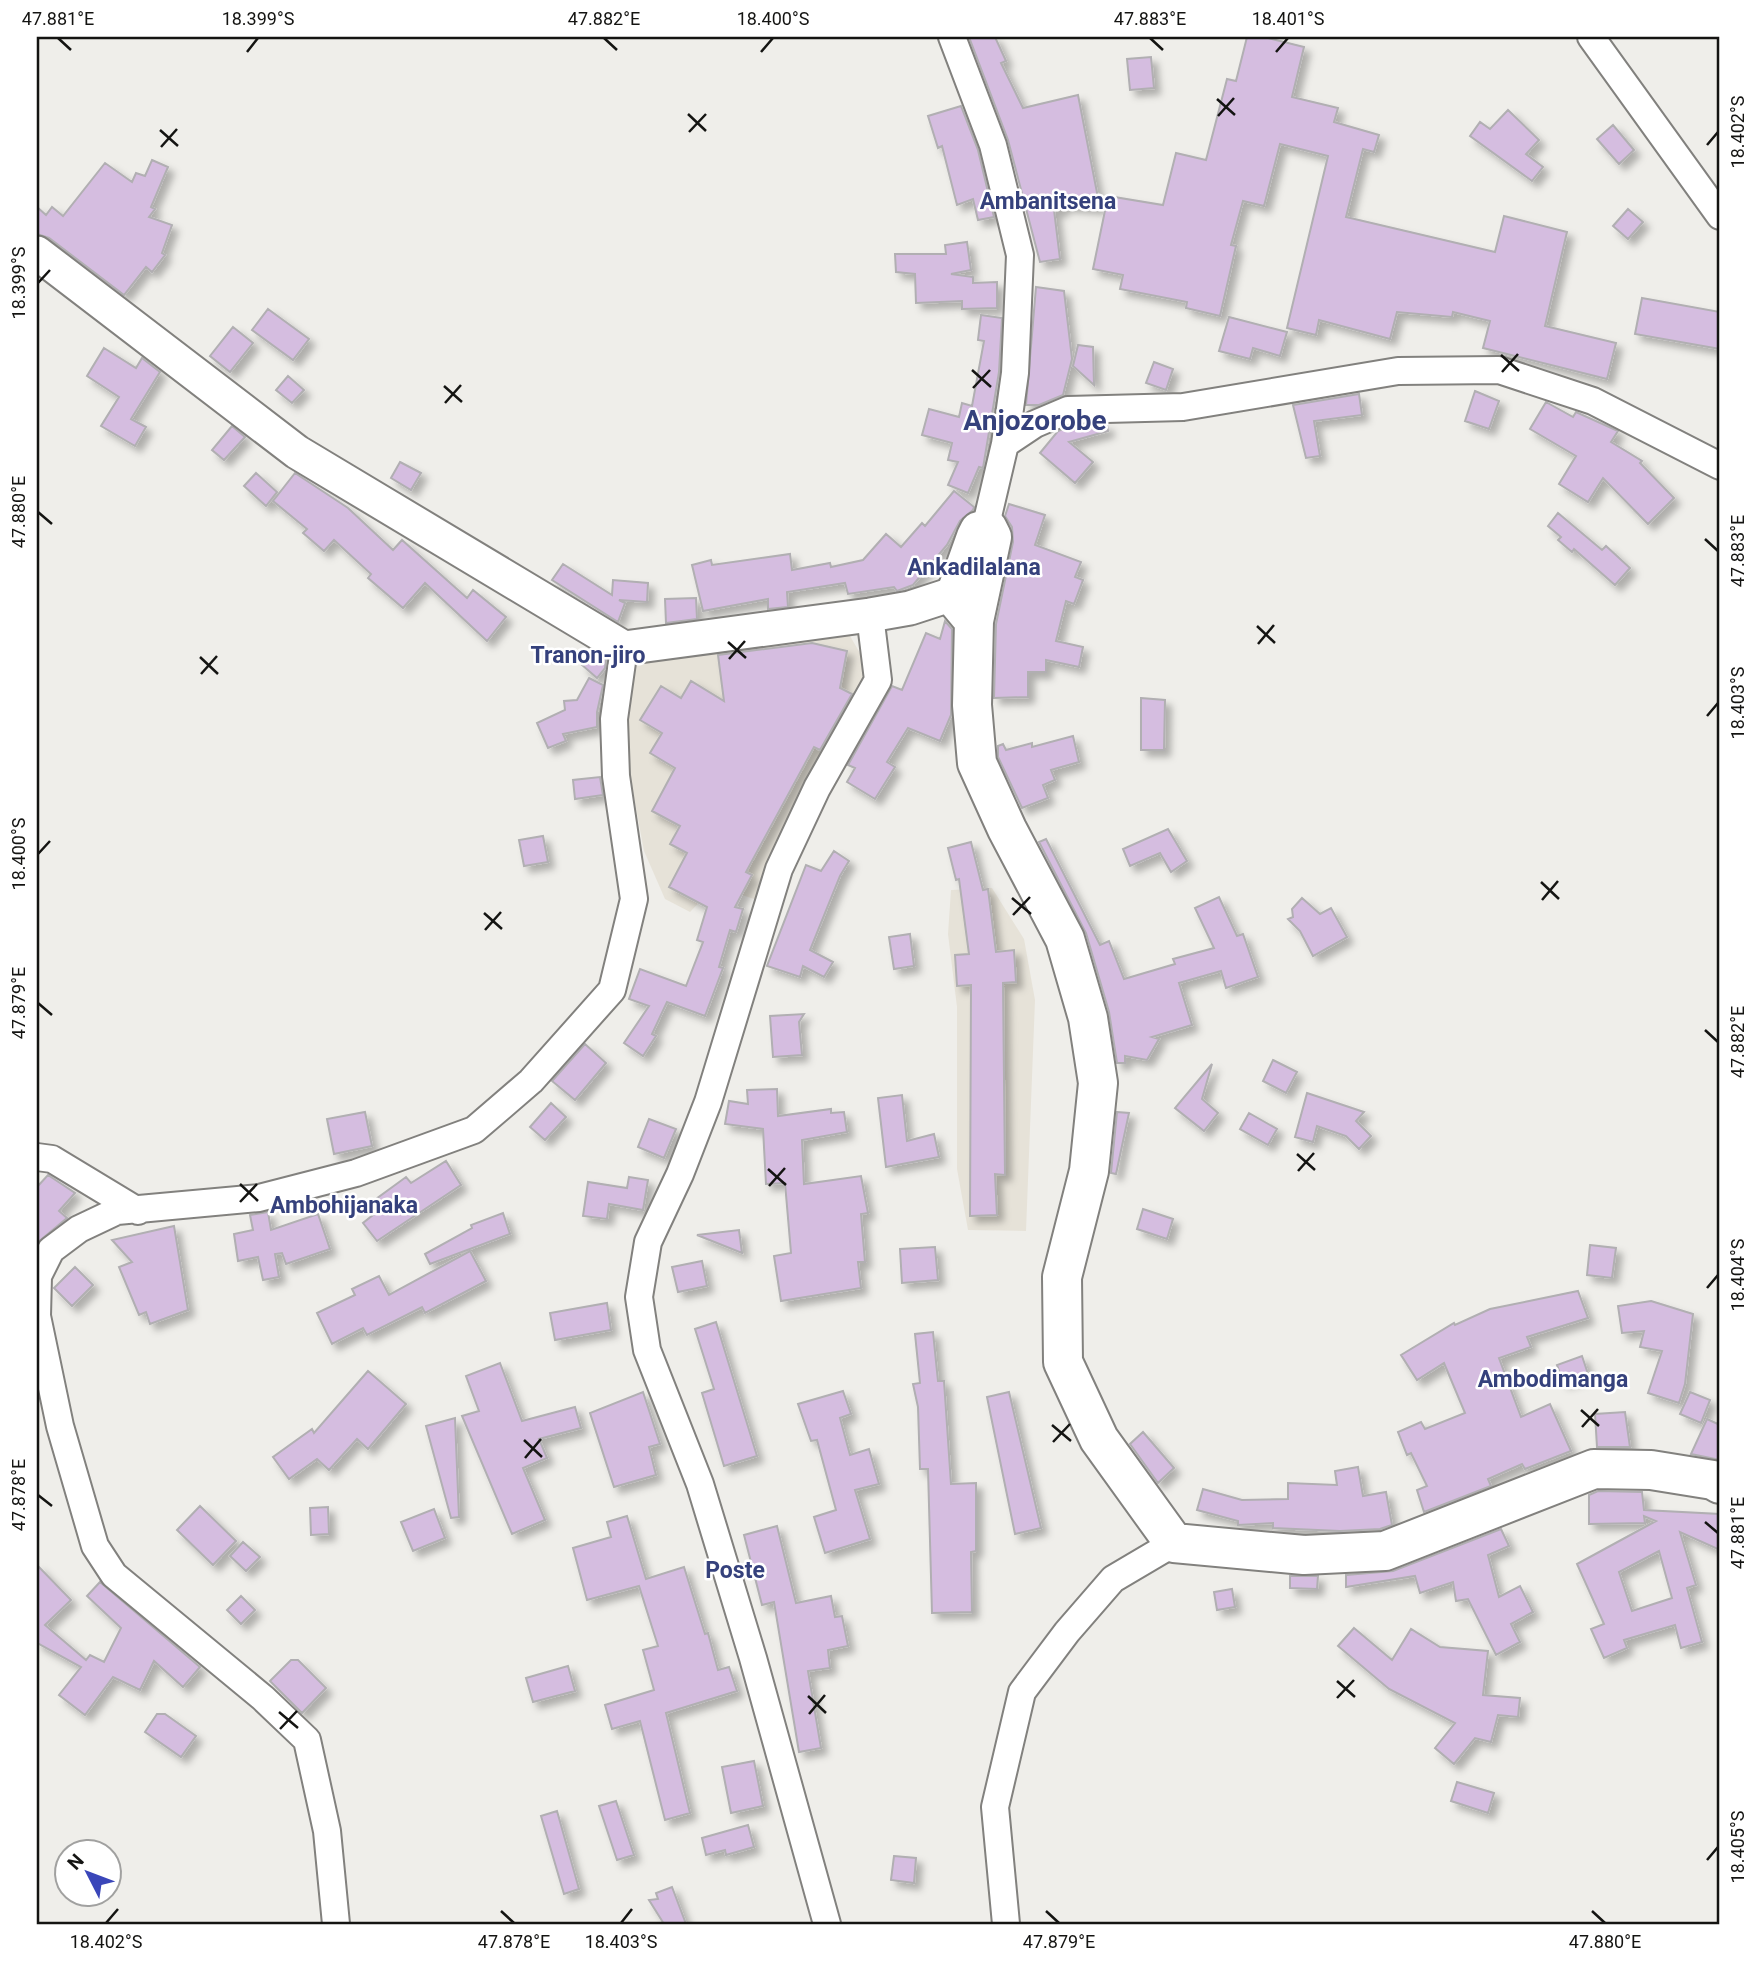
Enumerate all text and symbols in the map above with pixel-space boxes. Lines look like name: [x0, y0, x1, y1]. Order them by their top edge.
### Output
text: 47.881°E: [22, 8, 94, 29]
text: 18.399°S: [222, 8, 295, 29]
text: 47.882°E: [568, 8, 640, 29]
text: 18.400°S: [737, 8, 810, 29]
text: 47.883°E: [1114, 8, 1186, 29]
text: 18.401°S: [1252, 8, 1325, 29]
text: 18.402°S: [1727, 95, 1748, 168]
district label: Ambanitsena: [980, 188, 1116, 215]
text: 18.399°S: [8, 246, 29, 319]
district label: Anjozorobe: [963, 404, 1107, 437]
text: 47.880°E: [8, 476, 29, 548]
text: 47.883°E: [1727, 515, 1748, 587]
district label: Ankadilalana: [907, 554, 1041, 581]
district label: Tranon-jiro: [531, 642, 645, 669]
text: 18.403°S: [1727, 666, 1748, 739]
text: 18.400°S: [8, 817, 29, 890]
text: 47.879°E: [8, 967, 29, 1039]
text: 47.882°E: [1727, 1006, 1748, 1078]
district label: Ambohijanaka: [270, 1192, 418, 1219]
text: 18.404°S: [1727, 1238, 1748, 1311]
district label: Ambodimanga: [1478, 1366, 1628, 1393]
text: 47.878°E: [8, 1459, 29, 1531]
text: 47.881°E: [1727, 1497, 1748, 1569]
district label: Poste: [705, 1557, 765, 1584]
text: 18.405°S: [1727, 1810, 1748, 1883]
north arrow: [52, 1839, 122, 1909]
text: N: [63, 1849, 89, 1875]
text: 18.402°S: [70, 1931, 143, 1952]
text: 47.878°E: [478, 1931, 550, 1952]
text: 18.403°S: [585, 1931, 658, 1952]
text: 47.879°E: [1023, 1931, 1095, 1952]
text: 47.880°E: [1569, 1931, 1641, 1952]

